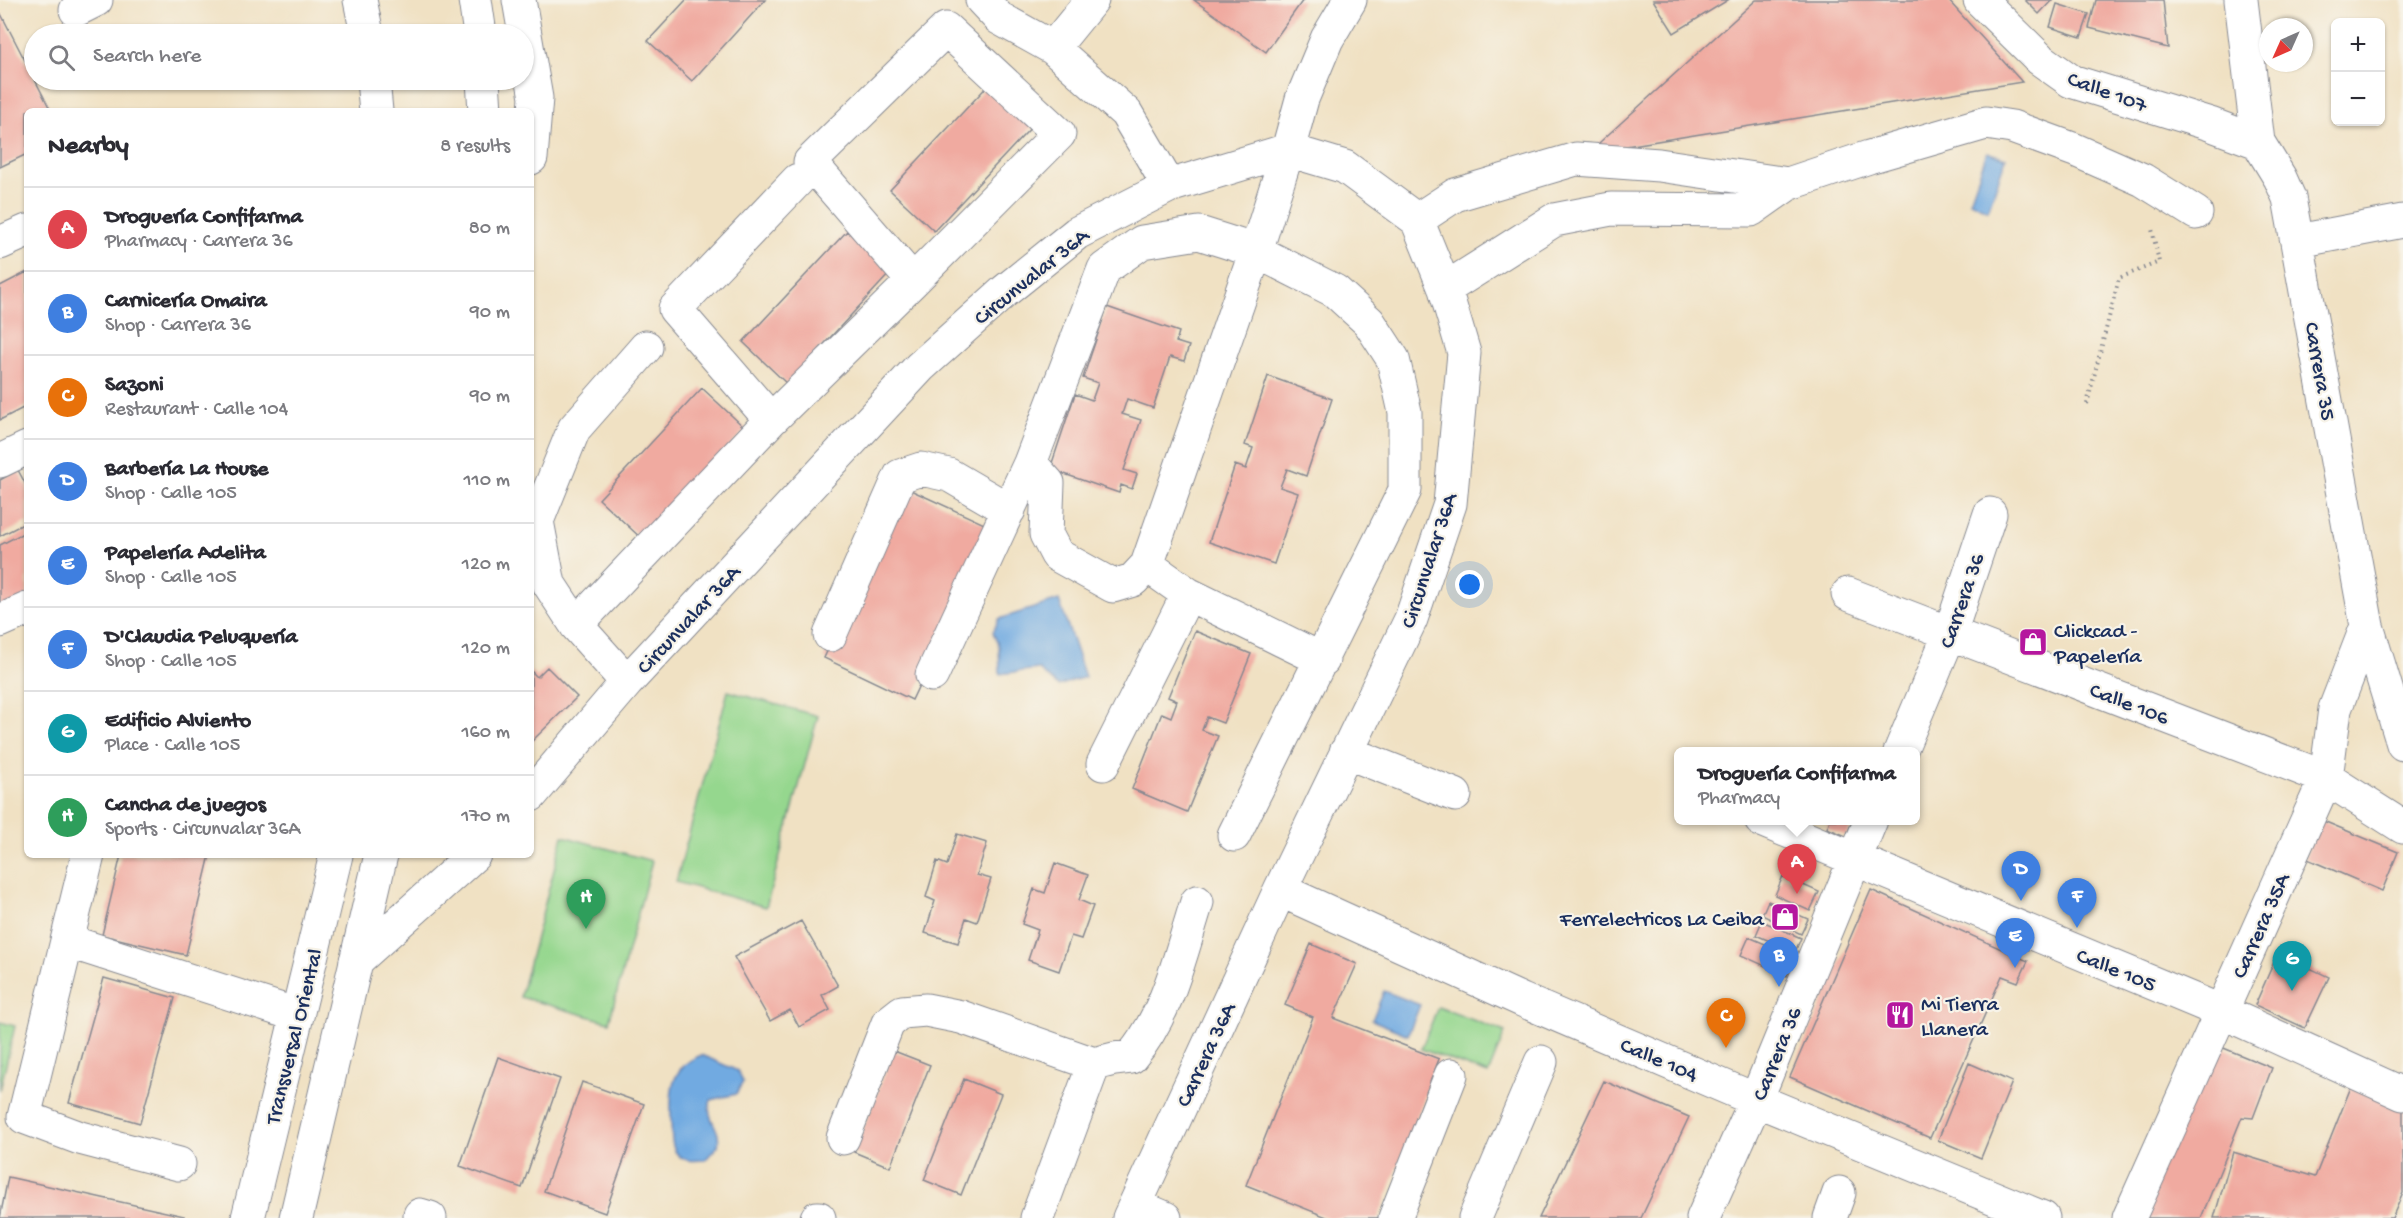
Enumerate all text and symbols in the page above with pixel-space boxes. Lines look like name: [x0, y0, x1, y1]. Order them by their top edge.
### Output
north arrow: [2259, 18, 2313, 72]
map controls: [2331, 18, 2385, 126]
button: +: [2331, 18, 2385, 72]
search box: [24, 24, 534, 90]
icon: search: [45, 41, 78, 74]
text: Search here: [93, 44, 201, 70]
street label: Calle 107: [2063, 67, 2151, 120]
button: −: [2331, 72, 2385, 126]
text: Nearby: [48, 132, 129, 163]
text: 8 results: [440, 136, 510, 159]
text: Droguería Confifarma: [105, 205, 303, 231]
text: A: [62, 218, 73, 241]
text: 80 m: [469, 218, 510, 241]
street label: Circunvalar 36A: [970, 223, 1096, 332]
text: Pharmacy · Carrera 36: [105, 231, 293, 254]
text: Carnicería Omaira: [105, 289, 267, 315]
text: B: [62, 302, 73, 325]
text: 90 m: [470, 302, 510, 325]
text: Shop · Carrera 36: [105, 315, 251, 338]
street label: Carrera 35: [2297, 321, 2339, 423]
text: Sazoni: [105, 373, 164, 399]
text: C: [62, 386, 73, 409]
text: 90 m: [470, 386, 510, 409]
text: Restaurant · Calle 104: [105, 399, 288, 422]
text: Barbería La House: [105, 457, 268, 483]
text: D: [61, 470, 74, 493]
text: 110 m: [464, 470, 510, 493]
text: Shop · Calle 105: [105, 483, 237, 506]
street label: Circunvalar 36A: [1397, 490, 1465, 632]
text: Papelería Adelita: [105, 541, 266, 567]
street label: Carrera 36: [1935, 550, 1992, 652]
text: E: [61, 554, 74, 577]
text: 120 m: [462, 554, 510, 577]
street label: Circunvalar 36A: [633, 560, 748, 681]
text: Shop · Calle 105: [105, 567, 237, 590]
your location: [1455, 570, 1484, 599]
place label: Clickcad - Papelería: [2053, 620, 2142, 671]
text: D'Claudia Peluquería: [105, 625, 298, 651]
shop icon: Clickcad - Papelería: [2017, 626, 2049, 658]
text: F: [62, 638, 73, 661]
text: 120 m: [462, 638, 510, 661]
text: Shop · Calle 105: [105, 651, 237, 674]
street label: Calle 106: [2085, 679, 2173, 733]
text: Edificio Alviento: [105, 709, 251, 735]
text: G: [61, 722, 74, 745]
text: 160 m: [461, 722, 510, 745]
text: Place · Calle 105: [105, 735, 240, 758]
popup: [1674, 747, 1920, 825]
text: Droguería Confifarma: [1698, 762, 1896, 788]
text: Pharmacy: [1698, 788, 1780, 811]
text: Cancha de juegos: [105, 793, 266, 819]
text: H: [62, 806, 73, 829]
text: 170 m: [461, 806, 510, 829]
text: Sports · Circunvalar 36A: [105, 819, 300, 842]
pin: A: [1778, 844, 1816, 894]
pin: D: [2002, 852, 2040, 901]
street label: Carrera 35A: [2228, 869, 2298, 983]
pin: F: [2058, 878, 2096, 928]
pin: H: [566, 880, 606, 929]
shop icon: Ferrelectricos La Ceiba: [1769, 901, 1801, 933]
place label: Ferrelectricos La Ceiba: [1559, 908, 1765, 934]
pin: E: [1996, 918, 2034, 968]
pin: B: [1760, 938, 1798, 987]
pin: G: [2272, 942, 2312, 991]
street label: Calle 105: [2072, 944, 2159, 999]
street label: Transversal Oriental: [261, 946, 330, 1129]
place label: Mi Tierra Llanera: [1921, 993, 1999, 1044]
pin: C: [1706, 998, 1746, 1048]
street label: Carrera 36A: [1172, 999, 1243, 1112]
restaurant icon: Mi Tierra Llanera: [1884, 999, 1916, 1031]
street label: Carrera 36: [1748, 1003, 1810, 1105]
street label: Calle 104: [1616, 1034, 1702, 1090]

